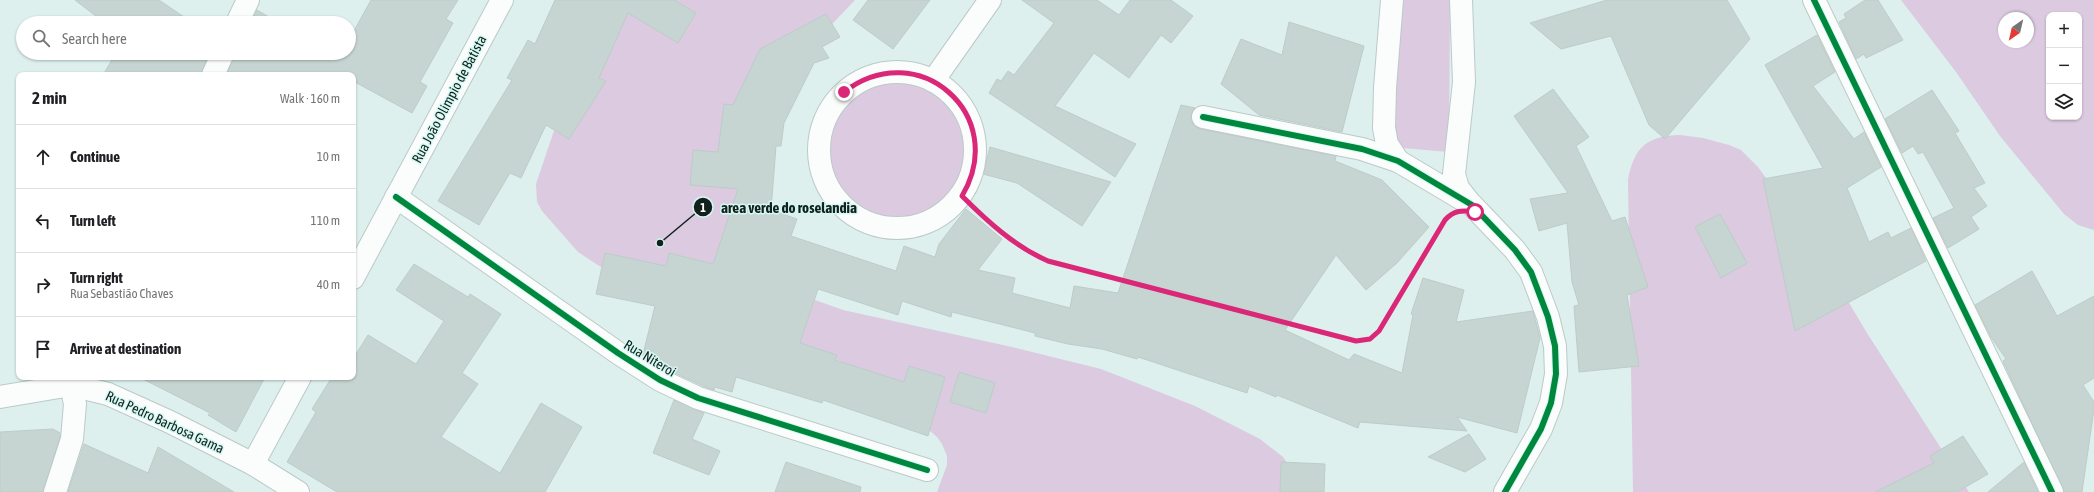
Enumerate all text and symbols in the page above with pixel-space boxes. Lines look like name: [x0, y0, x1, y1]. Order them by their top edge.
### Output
north arrow: [1998, 12, 2034, 48]
map controls: [2046, 12, 2082, 120]
button: +: [2046, 12, 2082, 48]
search box: [16, 16, 356, 60]
icon: search: [30, 27, 52, 49]
text: Search here: [62, 30, 127, 47]
street label: Rua João Olimpio de Batista: [408, 32, 490, 166]
button: −: [2046, 48, 2082, 84]
route end: [835, 83, 853, 101]
button: layers: [2046, 84, 2082, 120]
text: 2 min: [32, 88, 67, 108]
text: Walk · 160 m: [280, 91, 340, 106]
icon: ahead: [32, 146, 54, 168]
text: Continue: [70, 148, 120, 165]
text: 10 m: [317, 149, 340, 164]
callout: area verde do roselandia: [693, 194, 865, 221]
text: area verde do roselandia: [721, 199, 857, 216]
text: 1: [700, 201, 706, 215]
route start: [1466, 203, 1484, 221]
icon: left: [32, 210, 54, 232]
text: Turn left: [70, 212, 116, 229]
text: 110 m: [311, 213, 340, 228]
text: Turn right: [70, 269, 123, 286]
icon: right: [32, 274, 54, 296]
text: 40 m: [317, 277, 340, 292]
text: Rua Sebastião Chaves: [70, 286, 173, 301]
street label: Rua Niteroi: [621, 336, 679, 380]
icon: arrive: [32, 338, 54, 360]
text: Arrive at destination: [70, 340, 181, 357]
street label: Rua Pedro Barbosa Gama: [103, 388, 227, 456]

